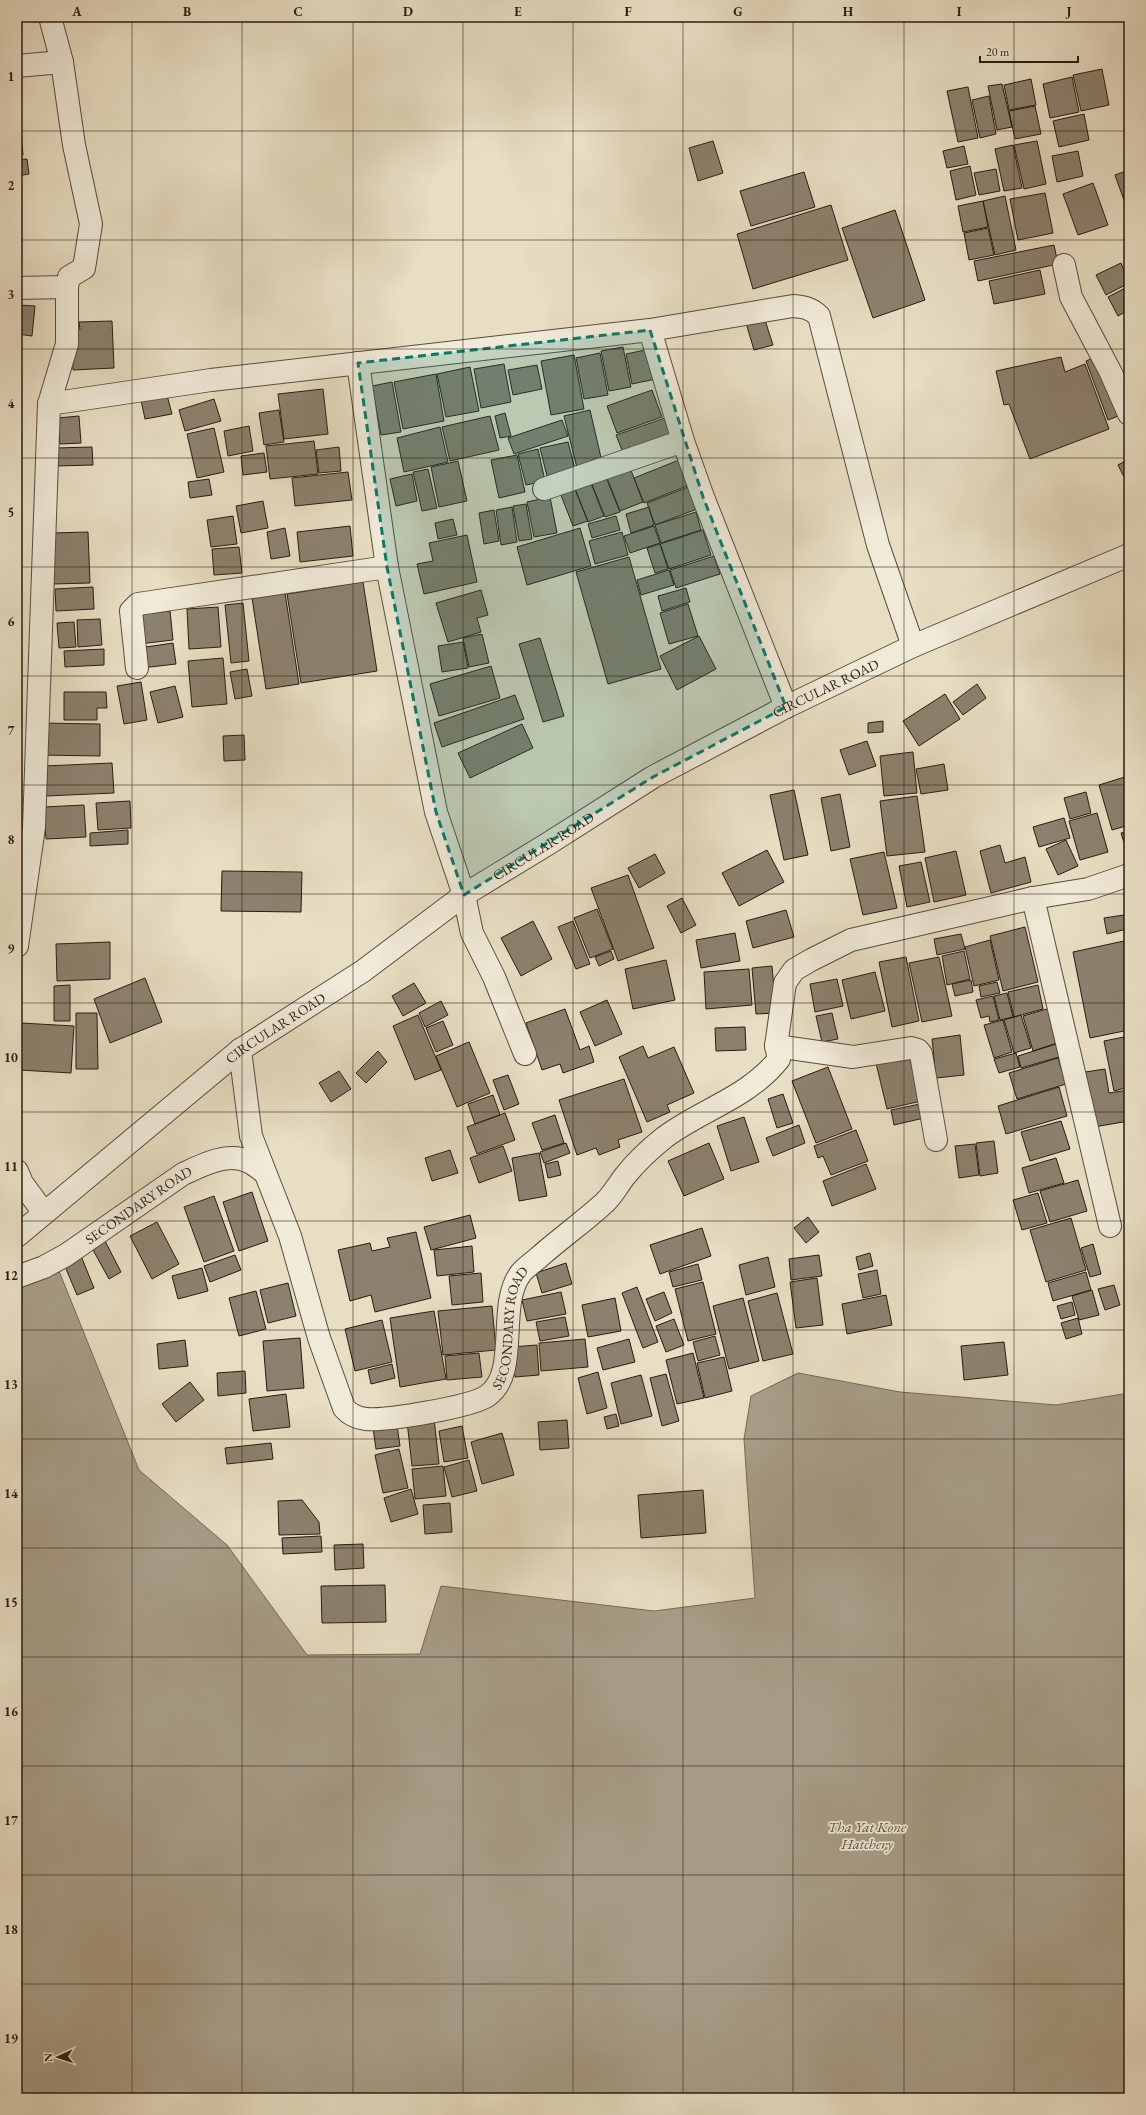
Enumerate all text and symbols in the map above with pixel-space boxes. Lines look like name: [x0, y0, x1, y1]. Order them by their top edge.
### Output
text: A: [71, 3, 82, 20]
text: B: [183, 3, 191, 20]
text: C: [293, 3, 303, 20]
text: D: [403, 3, 413, 20]
text: E: [514, 3, 522, 20]
text: F: [624, 3, 632, 20]
text: G: [733, 3, 743, 20]
text: H: [843, 3, 854, 20]
text: I: [957, 3, 962, 20]
text: J: [1065, 3, 1072, 20]
scale bar: [980, 38, 1078, 64]
text: 20 m: [986, 44, 1010, 60]
text: 1: [8, 68, 15, 85]
text: 2: [8, 177, 15, 194]
text: 3: [8, 286, 15, 303]
text: 4: [8, 395, 15, 412]
text: 5: [8, 504, 14, 521]
text: 6: [8, 613, 15, 630]
street label: CIRCULAR ROAD: [769, 655, 882, 722]
text: 7: [8, 722, 15, 739]
street label: CIRCULAR ROAD: [489, 808, 598, 885]
text: 8: [8, 831, 15, 848]
text: 9: [8, 940, 15, 957]
street label: CIRCULAR ROAD: [222, 988, 329, 1067]
text: 10: [4, 1049, 18, 1066]
text: 11: [4, 1158, 18, 1175]
street label: SECONDARY ROAD: [81, 1162, 195, 1248]
street label: SECONDARY ROAD: [488, 1262, 532, 1393]
text: 12: [4, 1267, 18, 1284]
text: 13: [4, 1376, 18, 1393]
text: 14: [4, 1485, 18, 1502]
text: 15: [4, 1594, 18, 1611]
text: 16: [4, 1703, 18, 1720]
text: 17: [4, 1812, 18, 1829]
water label: Tha Yat Kone Hatchery: [828, 1817, 907, 1853]
text: 18: [4, 1921, 18, 1938]
text: 19: [4, 2030, 18, 2047]
north arrow: [38, 2037, 78, 2077]
text: N: [41, 2053, 55, 2062]

